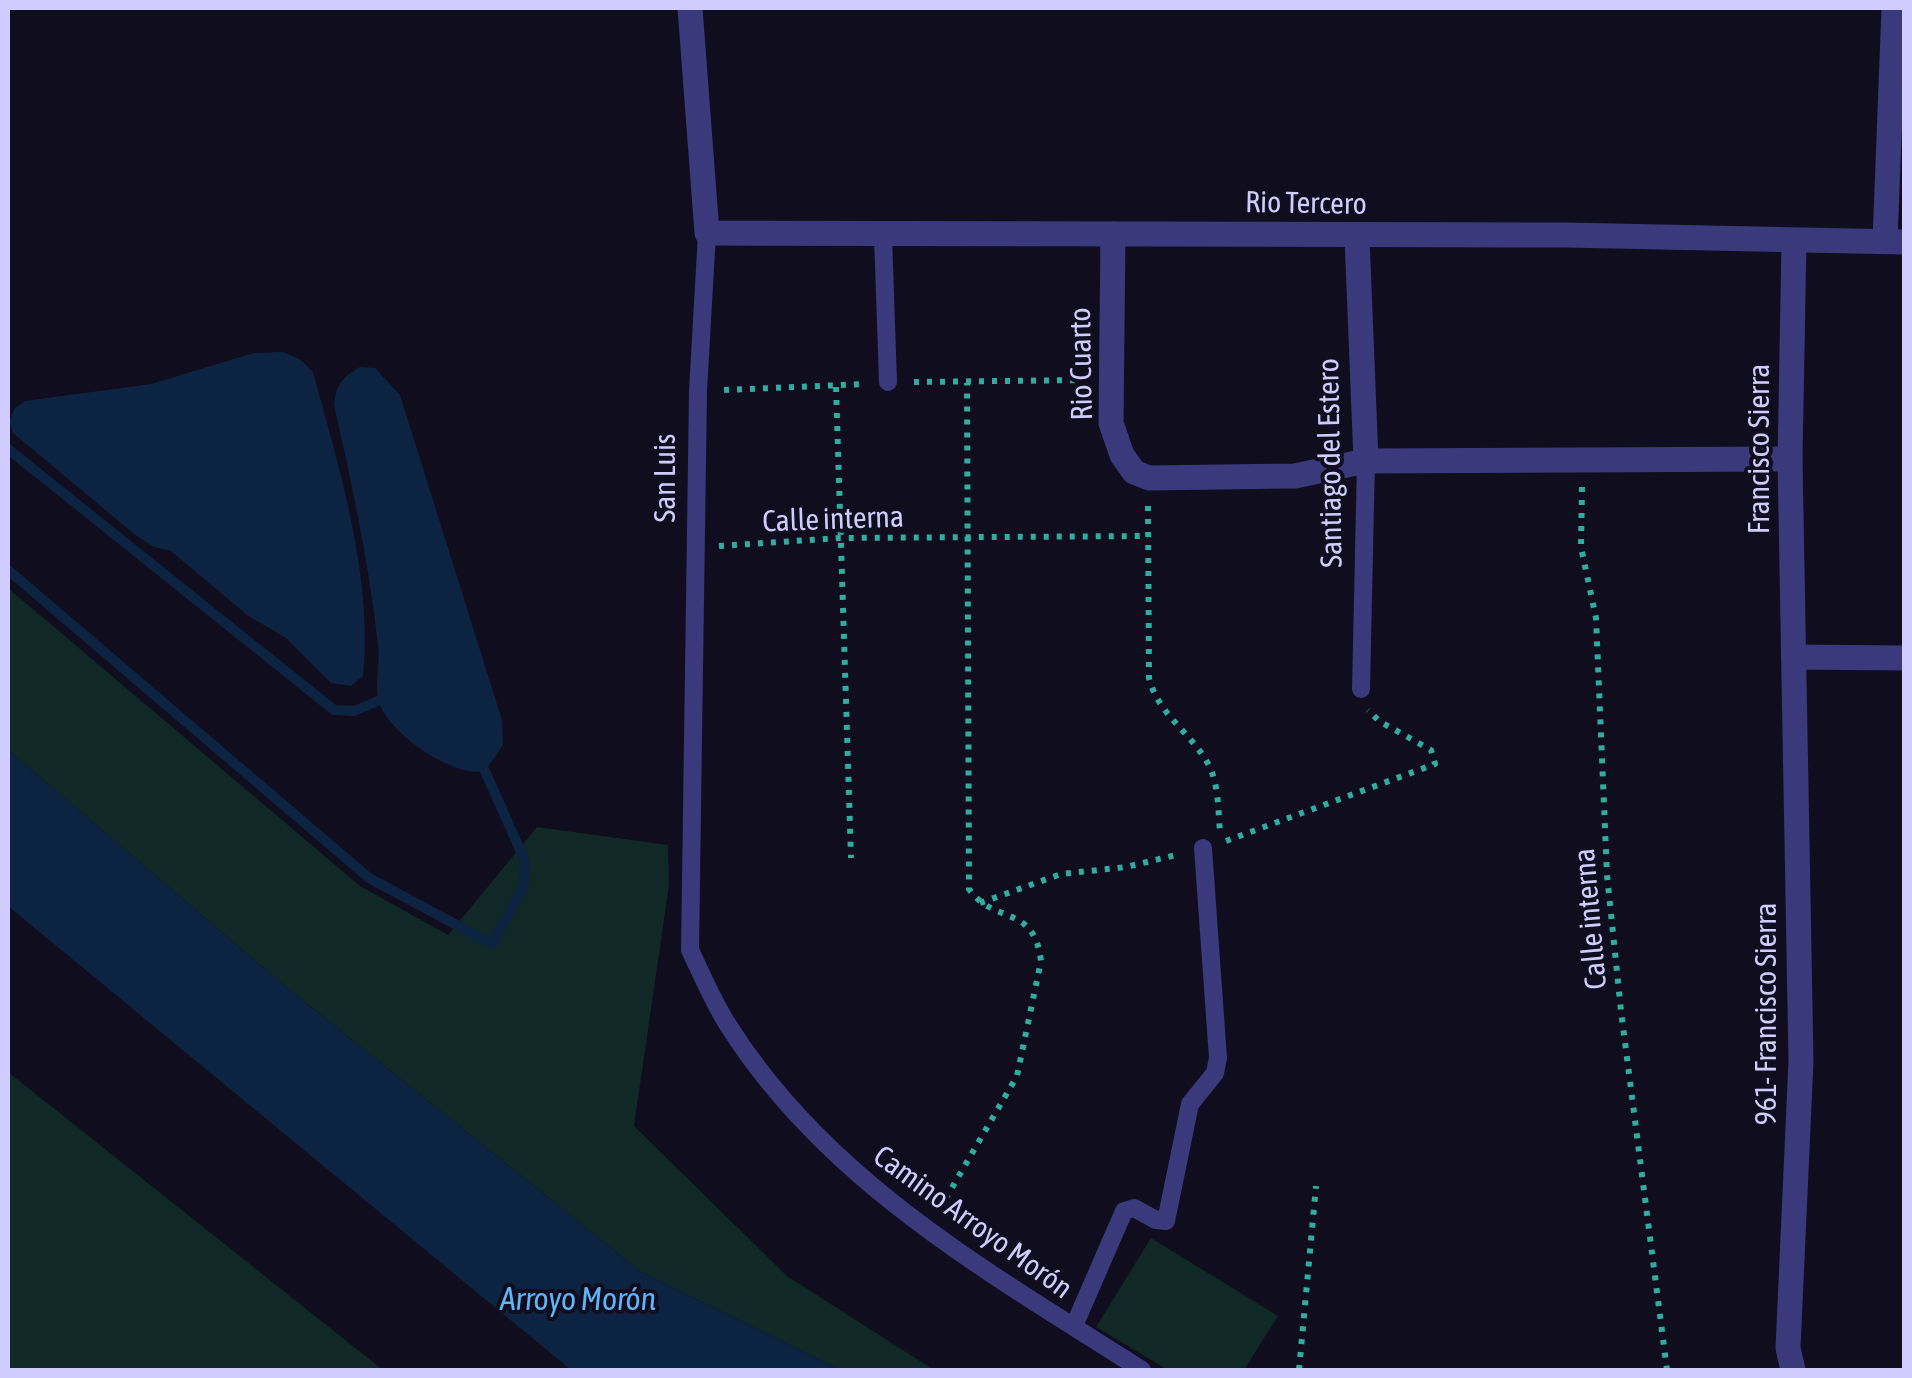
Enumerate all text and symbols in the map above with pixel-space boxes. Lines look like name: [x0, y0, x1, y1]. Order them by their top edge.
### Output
street label: Rio Tercero: [1245, 184, 1367, 220]
street label: Rio Cuarto: [1062, 307, 1098, 421]
street label: Santiago del Estero: [1310, 358, 1348, 568]
street label: Francisco Sierra: [1741, 364, 1775, 534]
street label: San Luis: [647, 434, 681, 522]
street label: Calle interna: [762, 499, 904, 537]
street label: Calle interna: [1566, 847, 1612, 991]
street label: 961- Francisco Sierra: [1748, 903, 1782, 1125]
street label: Camino Arroyo Morón: [868, 1138, 1079, 1305]
water label: Arroyo Morón: [499, 1280, 656, 1317]

